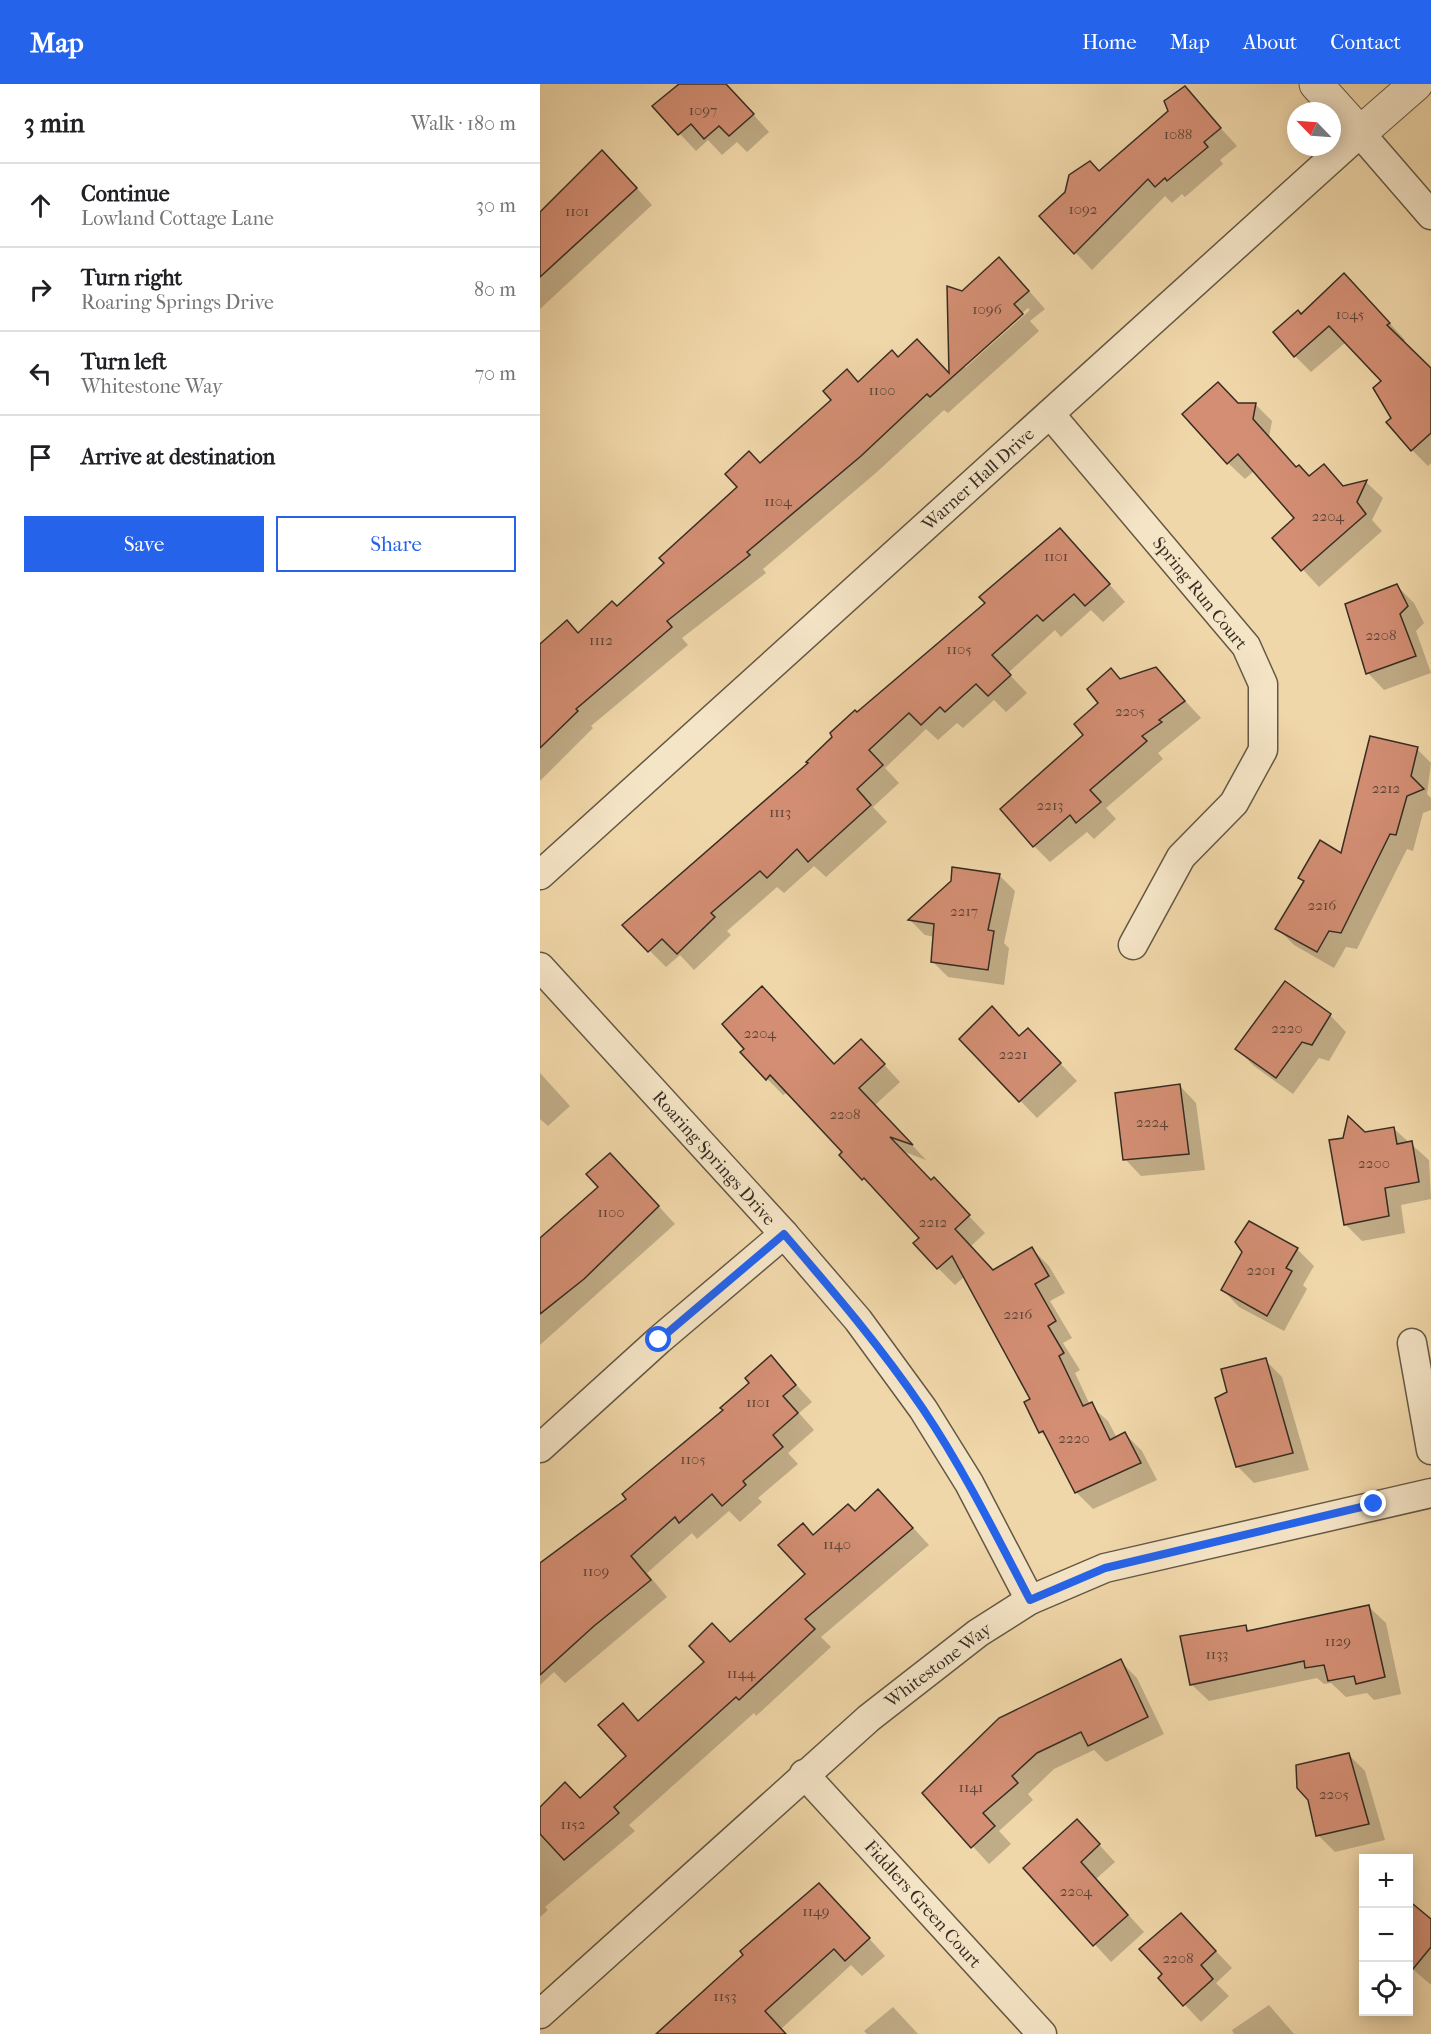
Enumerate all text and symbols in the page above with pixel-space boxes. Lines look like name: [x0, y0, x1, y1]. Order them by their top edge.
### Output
text: Map: [30, 26, 84, 59]
text: Home: [1082, 30, 1137, 54]
text: Map: [1170, 30, 1210, 54]
text: About: [1243, 30, 1297, 54]
text: Contact: [1330, 30, 1401, 54]
house number: 1097: [689, 101, 717, 119]
north arrow: [1287, 102, 1341, 156]
text: 3 min: [24, 108, 85, 139]
text: Walk · 180 m: [411, 112, 516, 135]
house number: 1088: [1164, 125, 1192, 143]
text: Continue: [81, 181, 170, 207]
icon: ahead: [24, 189, 57, 222]
text: 30 m: [476, 194, 516, 217]
house number: 1092: [1068, 200, 1098, 218]
house number: 1101: [565, 202, 589, 220]
text: Lowland Cottage Lane: [81, 207, 274, 230]
text: Turn right: [81, 265, 182, 291]
icon: right: [24, 273, 57, 306]
text: 80 m: [474, 278, 516, 301]
text: Roaring Springs Drive: [81, 291, 274, 314]
house number: 1096: [972, 300, 1003, 318]
house number: 1045: [1336, 305, 1364, 323]
text: Turn left: [81, 349, 167, 375]
icon: left: [24, 357, 57, 390]
text: 70 m: [474, 362, 516, 385]
text: Whitestone Way: [81, 375, 223, 398]
house number: 1100: [868, 381, 896, 399]
street label: Warner Hall Drive: [917, 423, 1039, 536]
icon: arrive: [24, 441, 57, 474]
text: Arrive at destination: [81, 444, 275, 470]
house number: 1104: [764, 492, 793, 510]
house number: 2204: [1312, 507, 1345, 525]
button: Save: [24, 516, 264, 572]
button: Share: [276, 516, 516, 572]
street label: Spring Run Court: [1148, 533, 1252, 654]
house number: 1101: [1044, 547, 1068, 565]
house number: 2208: [1365, 626, 1397, 644]
house number: 1112: [589, 631, 613, 649]
house number: 1105: [946, 640, 972, 658]
house number: 2205: [1115, 702, 1145, 720]
house number: 2212: [1372, 779, 1401, 797]
house number: 2213: [1037, 796, 1063, 814]
house number: 1113: [769, 803, 791, 821]
house number: 2216: [1308, 896, 1337, 914]
house number: 2217: [950, 902, 978, 920]
house number: 2220: [1271, 1019, 1303, 1037]
house number: 2204: [744, 1024, 777, 1042]
house number: 2221: [999, 1045, 1027, 1063]
street label: Roaring Springs Drive: [648, 1087, 780, 1230]
house number: 2208: [829, 1105, 861, 1123]
house number: 2224: [1136, 1113, 1169, 1131]
house number: 2200: [1358, 1154, 1390, 1172]
house number: 1100: [597, 1203, 625, 1221]
house number: 2212: [919, 1213, 948, 1231]
house number: 2201: [1247, 1261, 1275, 1279]
house number: 2216: [1004, 1305, 1033, 1323]
route start: [645, 1326, 671, 1352]
house number: 1101: [746, 1393, 770, 1411]
house number: 2220: [1058, 1429, 1090, 1447]
house number: 1105: [680, 1450, 706, 1468]
route end: [1360, 1490, 1386, 1516]
house number: 1140: [823, 1535, 851, 1553]
house number: 1109: [583, 1562, 610, 1580]
street label: Whitestone Way: [880, 1618, 997, 1713]
house number: 1129: [1325, 1632, 1351, 1650]
house number: 1133: [1205, 1645, 1229, 1663]
house number: 1144: [727, 1664, 756, 1682]
house number: 1141: [959, 1778, 983, 1796]
house number: 2205: [1319, 1785, 1349, 1803]
house number: 1152: [561, 1815, 586, 1833]
street label: Fiddlers Green Court: [860, 1836, 986, 1973]
map controls: [1359, 1854, 1413, 2016]
button: +: [1359, 1854, 1413, 1908]
house number: 2204: [1060, 1882, 1093, 1900]
house number: 1149: [802, 1902, 830, 1920]
button: −: [1359, 1908, 1413, 1962]
house number: 2208: [1162, 1949, 1194, 1967]
button: locate: [1359, 1962, 1413, 2016]
house number: 1153: [713, 1987, 737, 2005]

